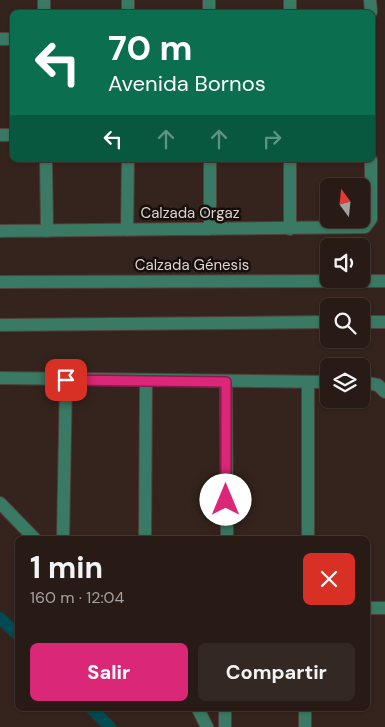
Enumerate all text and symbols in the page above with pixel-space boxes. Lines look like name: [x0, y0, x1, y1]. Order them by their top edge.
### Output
text: 70 m: [108, 25, 192, 71]
icon: left: [25, 30, 90, 95]
text: Avenida Bornos: [108, 69, 266, 98]
icon: left: [99, 125, 127, 153]
icon: ahead: [152, 125, 180, 153]
icon: ahead: [205, 125, 233, 153]
icon: right: [258, 125, 286, 153]
north arrow: [320, 178, 370, 228]
map controls: [320, 178, 370, 408]
street label: Calzada Orgaz: [140, 203, 240, 223]
button: sound: [320, 238, 370, 288]
street label: Calzada Génesis: [135, 255, 249, 275]
button: search: [320, 298, 370, 348]
button: layers: [320, 358, 370, 408]
pin: [45, 359, 87, 401]
icon: arrive: [52, 366, 80, 394]
position arrow: [199, 473, 251, 525]
text: 1 min: [30, 548, 103, 587]
button: close: [303, 553, 355, 605]
text: 160 m · 12:04: [30, 587, 124, 608]
button: Salir: [30, 643, 188, 701]
button: Compartir: [198, 643, 355, 701]

